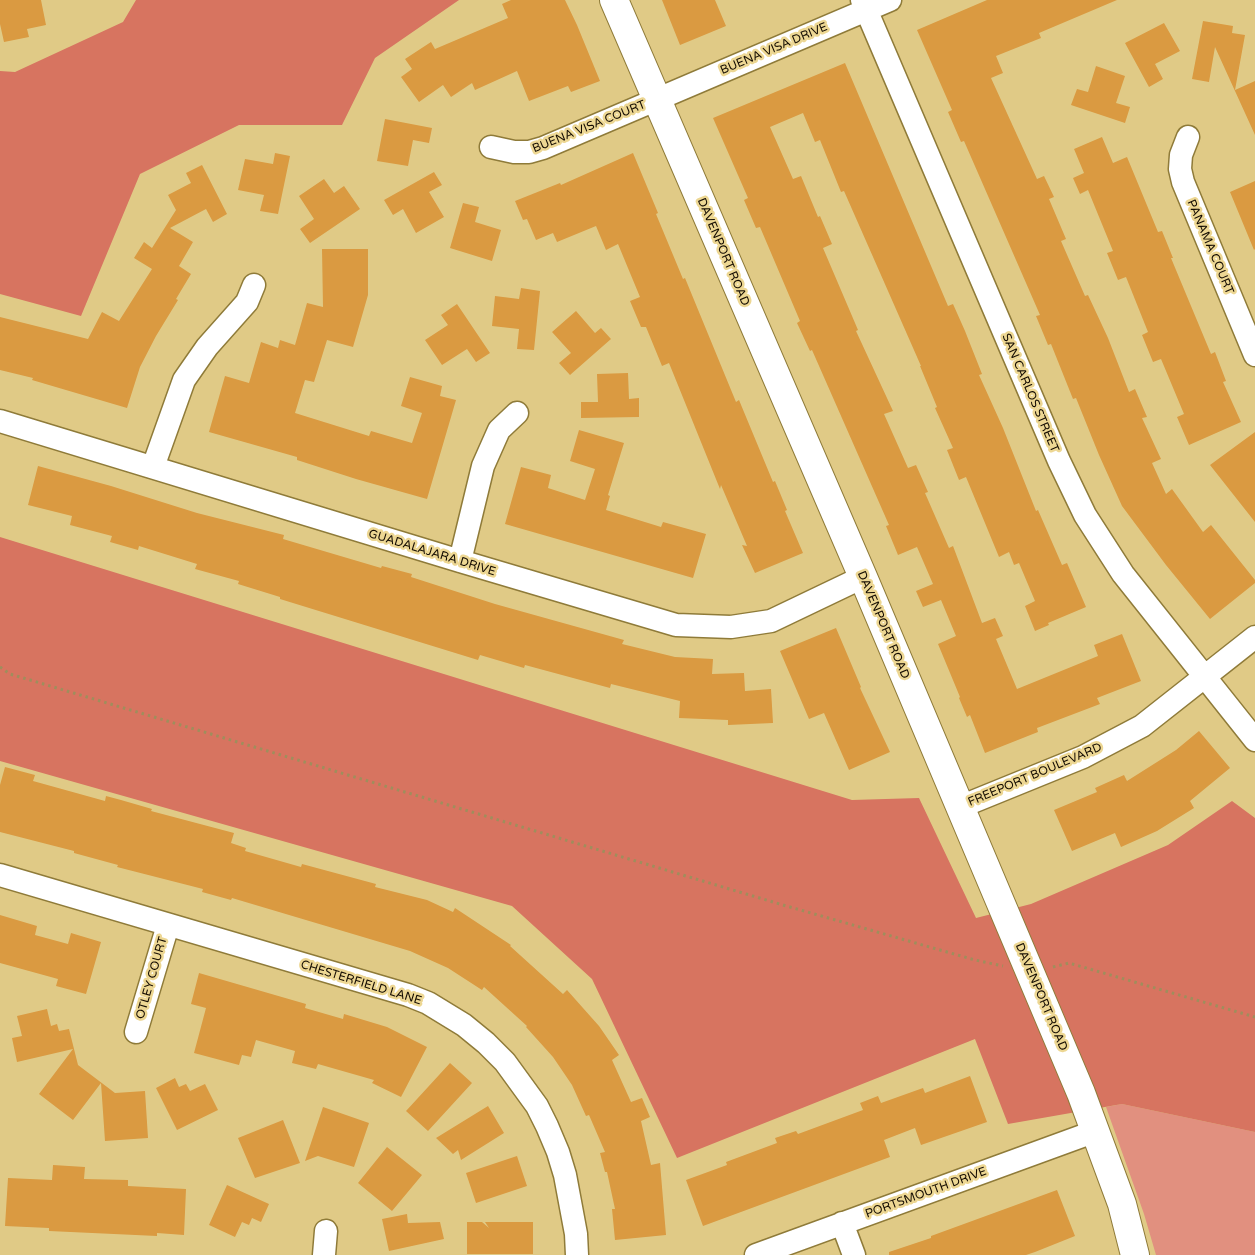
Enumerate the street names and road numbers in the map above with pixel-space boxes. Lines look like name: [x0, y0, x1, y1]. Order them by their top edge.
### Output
street label: BUENA VISA DRIVE: [718, 20, 830, 78]
street label: BUENA VISA COURT: [530, 98, 648, 156]
street label: DAVENPORT ROAD: [694, 196, 752, 308]
street label: PANAMA COURT: [1184, 197, 1236, 297]
street label: SAN CARLOS STREET: [998, 331, 1062, 455]
street label: GUADALAJARA DRIVE: [367, 527, 497, 579]
street label: DAVENPORT ROAD: [854, 569, 912, 681]
street label: FREEPORT BOULEVARD: [966, 740, 1104, 810]
street label: OTLEY COURT: [133, 935, 171, 1021]
street label: DAVENPORT ROAD: [1012, 941, 1070, 1053]
street label: CHESTERFIELD LANE: [299, 958, 423, 1008]
street label: PORTSMOUTH DRIVE: [863, 1164, 989, 1222]

